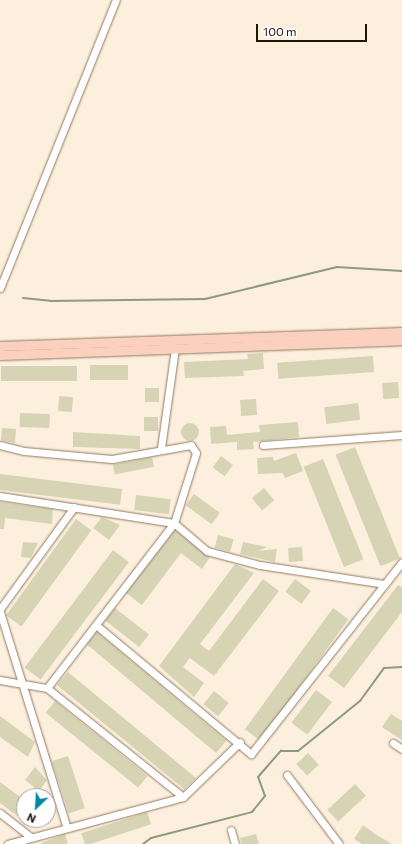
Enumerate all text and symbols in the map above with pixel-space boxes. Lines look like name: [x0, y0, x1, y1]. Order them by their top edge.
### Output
scale bar: [258, 16, 369, 42]
text: 100 m: [263, 24, 297, 38]
north arrow: [16, 788, 56, 828]
text: N: [25, 811, 38, 826]

